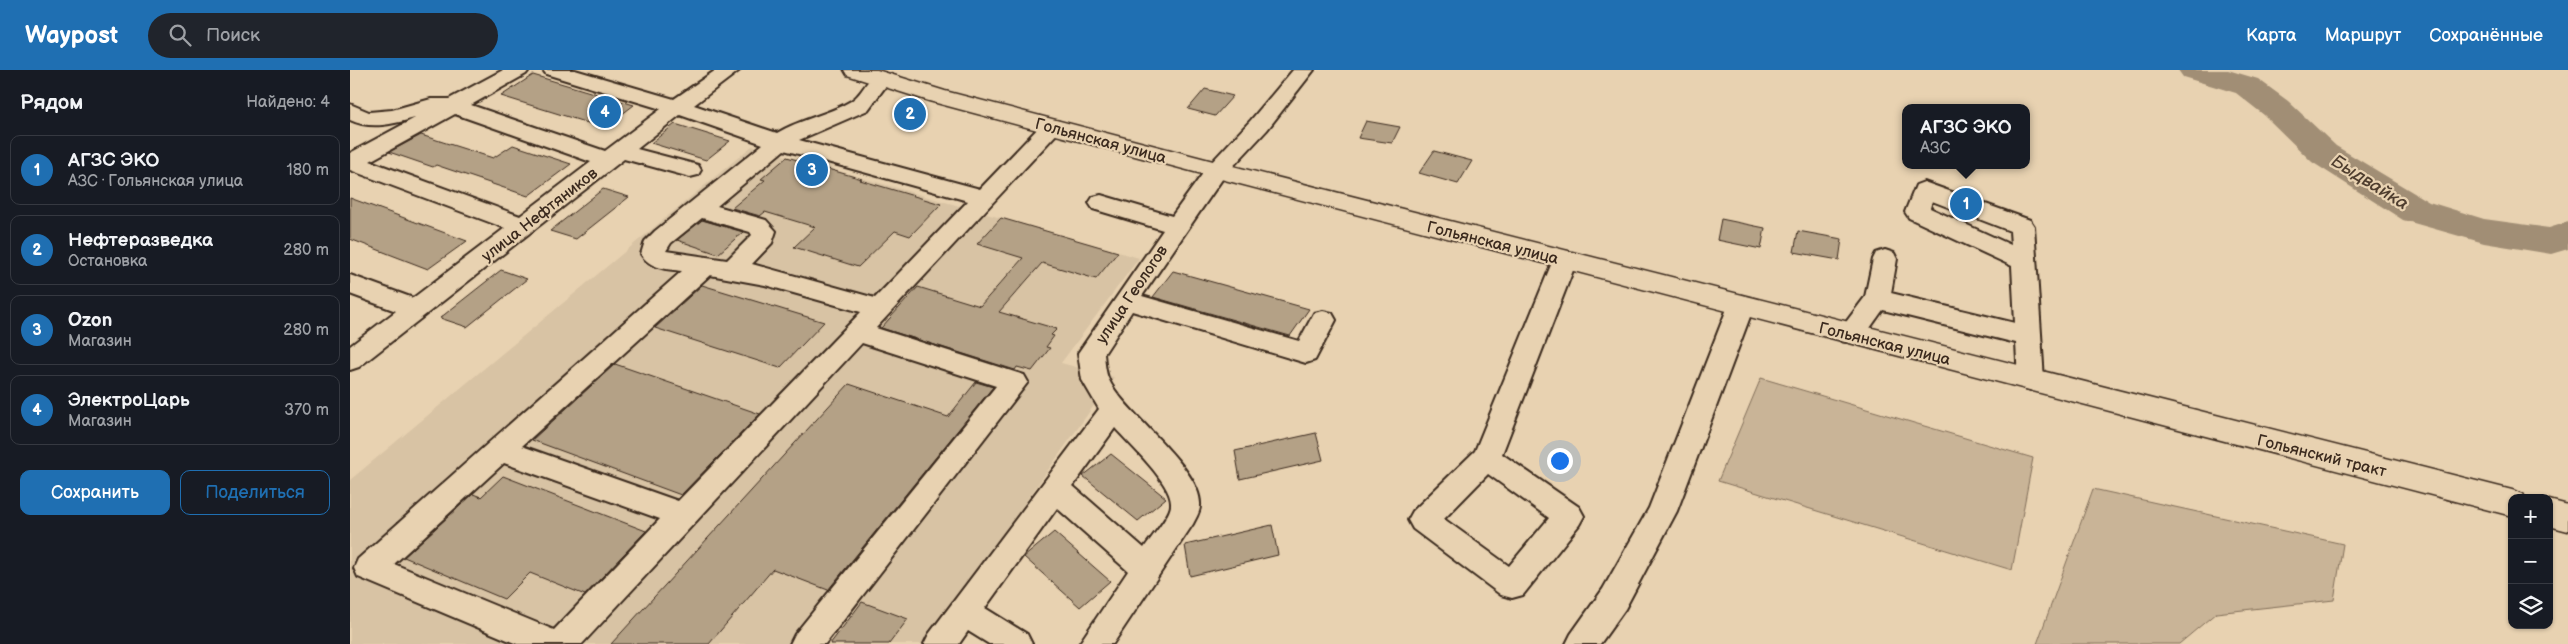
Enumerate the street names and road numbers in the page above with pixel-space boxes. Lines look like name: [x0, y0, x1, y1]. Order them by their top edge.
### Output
street label: Гольянская улица: [1033, 115, 1169, 168]
street label: улица Нефтяников: [478, 164, 602, 266]
street label: Гольянская улица: [1425, 218, 1561, 269]
street label: улица Геологов: [1092, 242, 1172, 348]
street label: Гольянская улица: [1817, 319, 1953, 370]
street label: Гольянский тракт: [2255, 431, 2389, 482]

